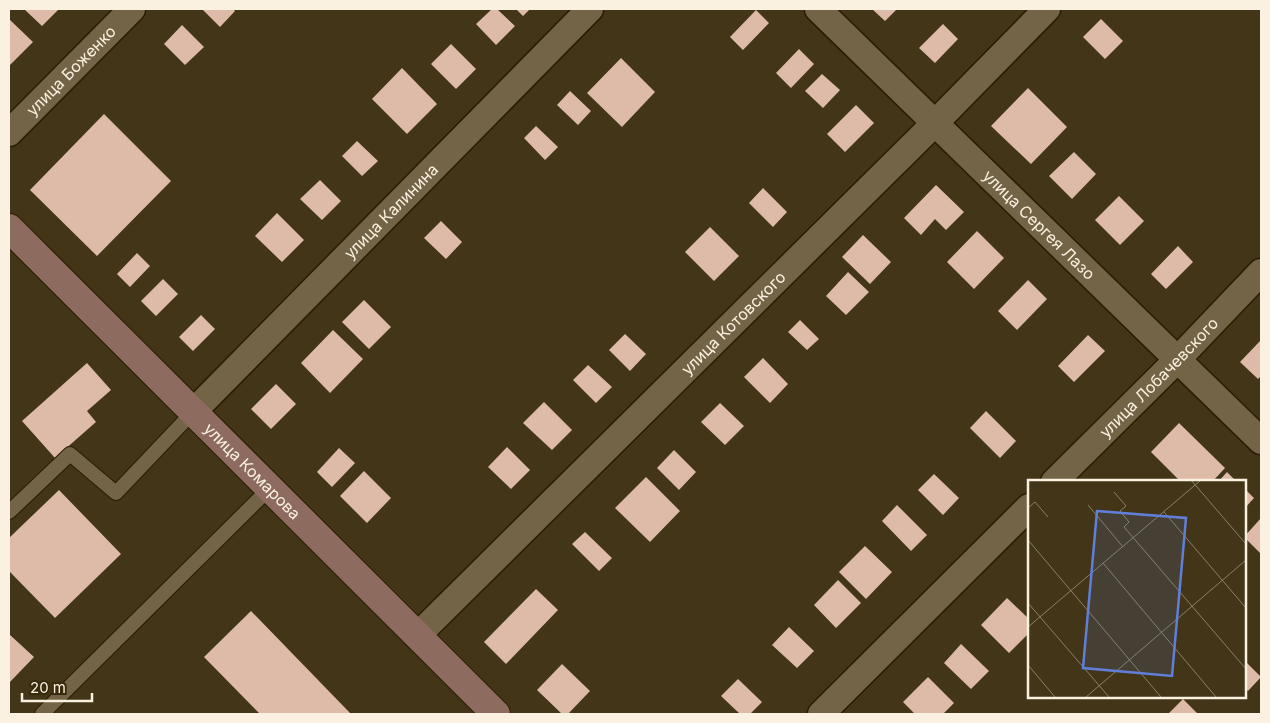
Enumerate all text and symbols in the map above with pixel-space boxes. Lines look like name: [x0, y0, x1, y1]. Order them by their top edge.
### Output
street label: улица Боженко: [22, 21, 120, 120]
street label: улица Калинина: [340, 159, 442, 263]
street label: улица Сергея Лазо: [979, 166, 1099, 284]
street label: улица Котовского: [677, 267, 790, 379]
street label: улица Лобачевского: [1095, 313, 1222, 442]
street label: улица Комарова: [200, 419, 305, 523]
inset map: [1028, 480, 1245, 698]
scale bar: [22, 670, 92, 702]
text: 20 m: [30, 678, 66, 697]

